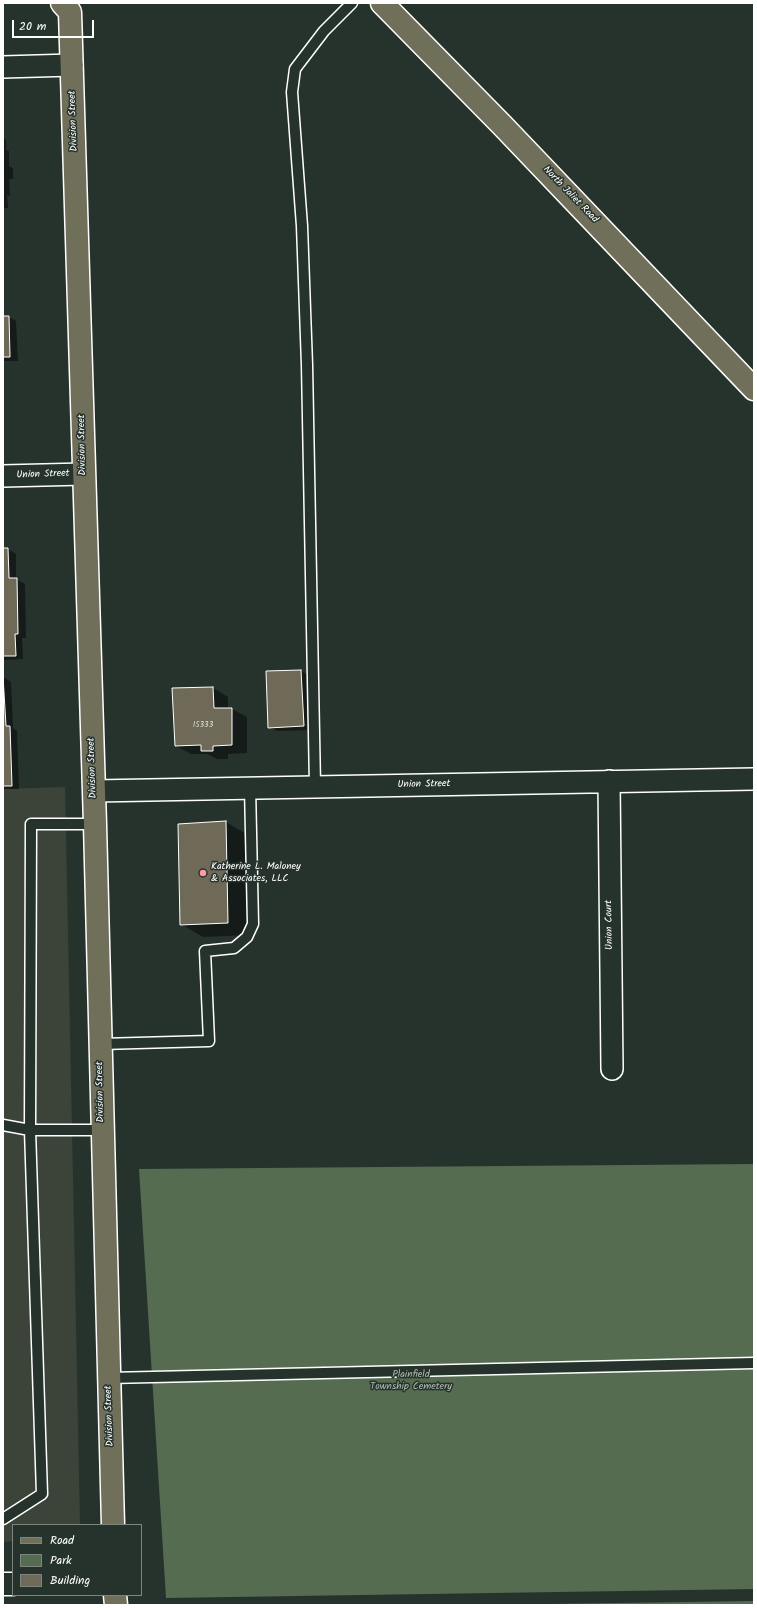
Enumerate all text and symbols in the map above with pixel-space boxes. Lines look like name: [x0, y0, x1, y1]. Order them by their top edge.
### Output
scale bar: [14, 12, 96, 38]
text: 20 m: [19, 17, 46, 36]
street label: Division Street: [67, 90, 81, 152]
street label: North Joliet Road: [540, 164, 600, 226]
street label: Division Street: [76, 414, 90, 476]
street label: Union Street: [16, 468, 70, 482]
house number: 15333: [193, 721, 213, 731]
street label: Division Street: [86, 737, 100, 799]
street label: Union Street: [397, 779, 451, 791]
place label: Katherine L. Maloney & Associates, LLC: [211, 861, 301, 884]
marker: Katherine L. Maloney & Associates, LLC: [198, 868, 208, 878]
street label: Union Court: [604, 900, 616, 950]
street label: Division Street: [94, 1061, 108, 1123]
park label: Plainfield Township Cemetery: [370, 1369, 452, 1392]
street label: Division Street: [103, 1385, 117, 1447]
legend: [12, 1524, 142, 1596]
text: Road: [50, 1531, 74, 1550]
text: Park: [50, 1551, 72, 1570]
text: Building: [50, 1571, 90, 1590]

